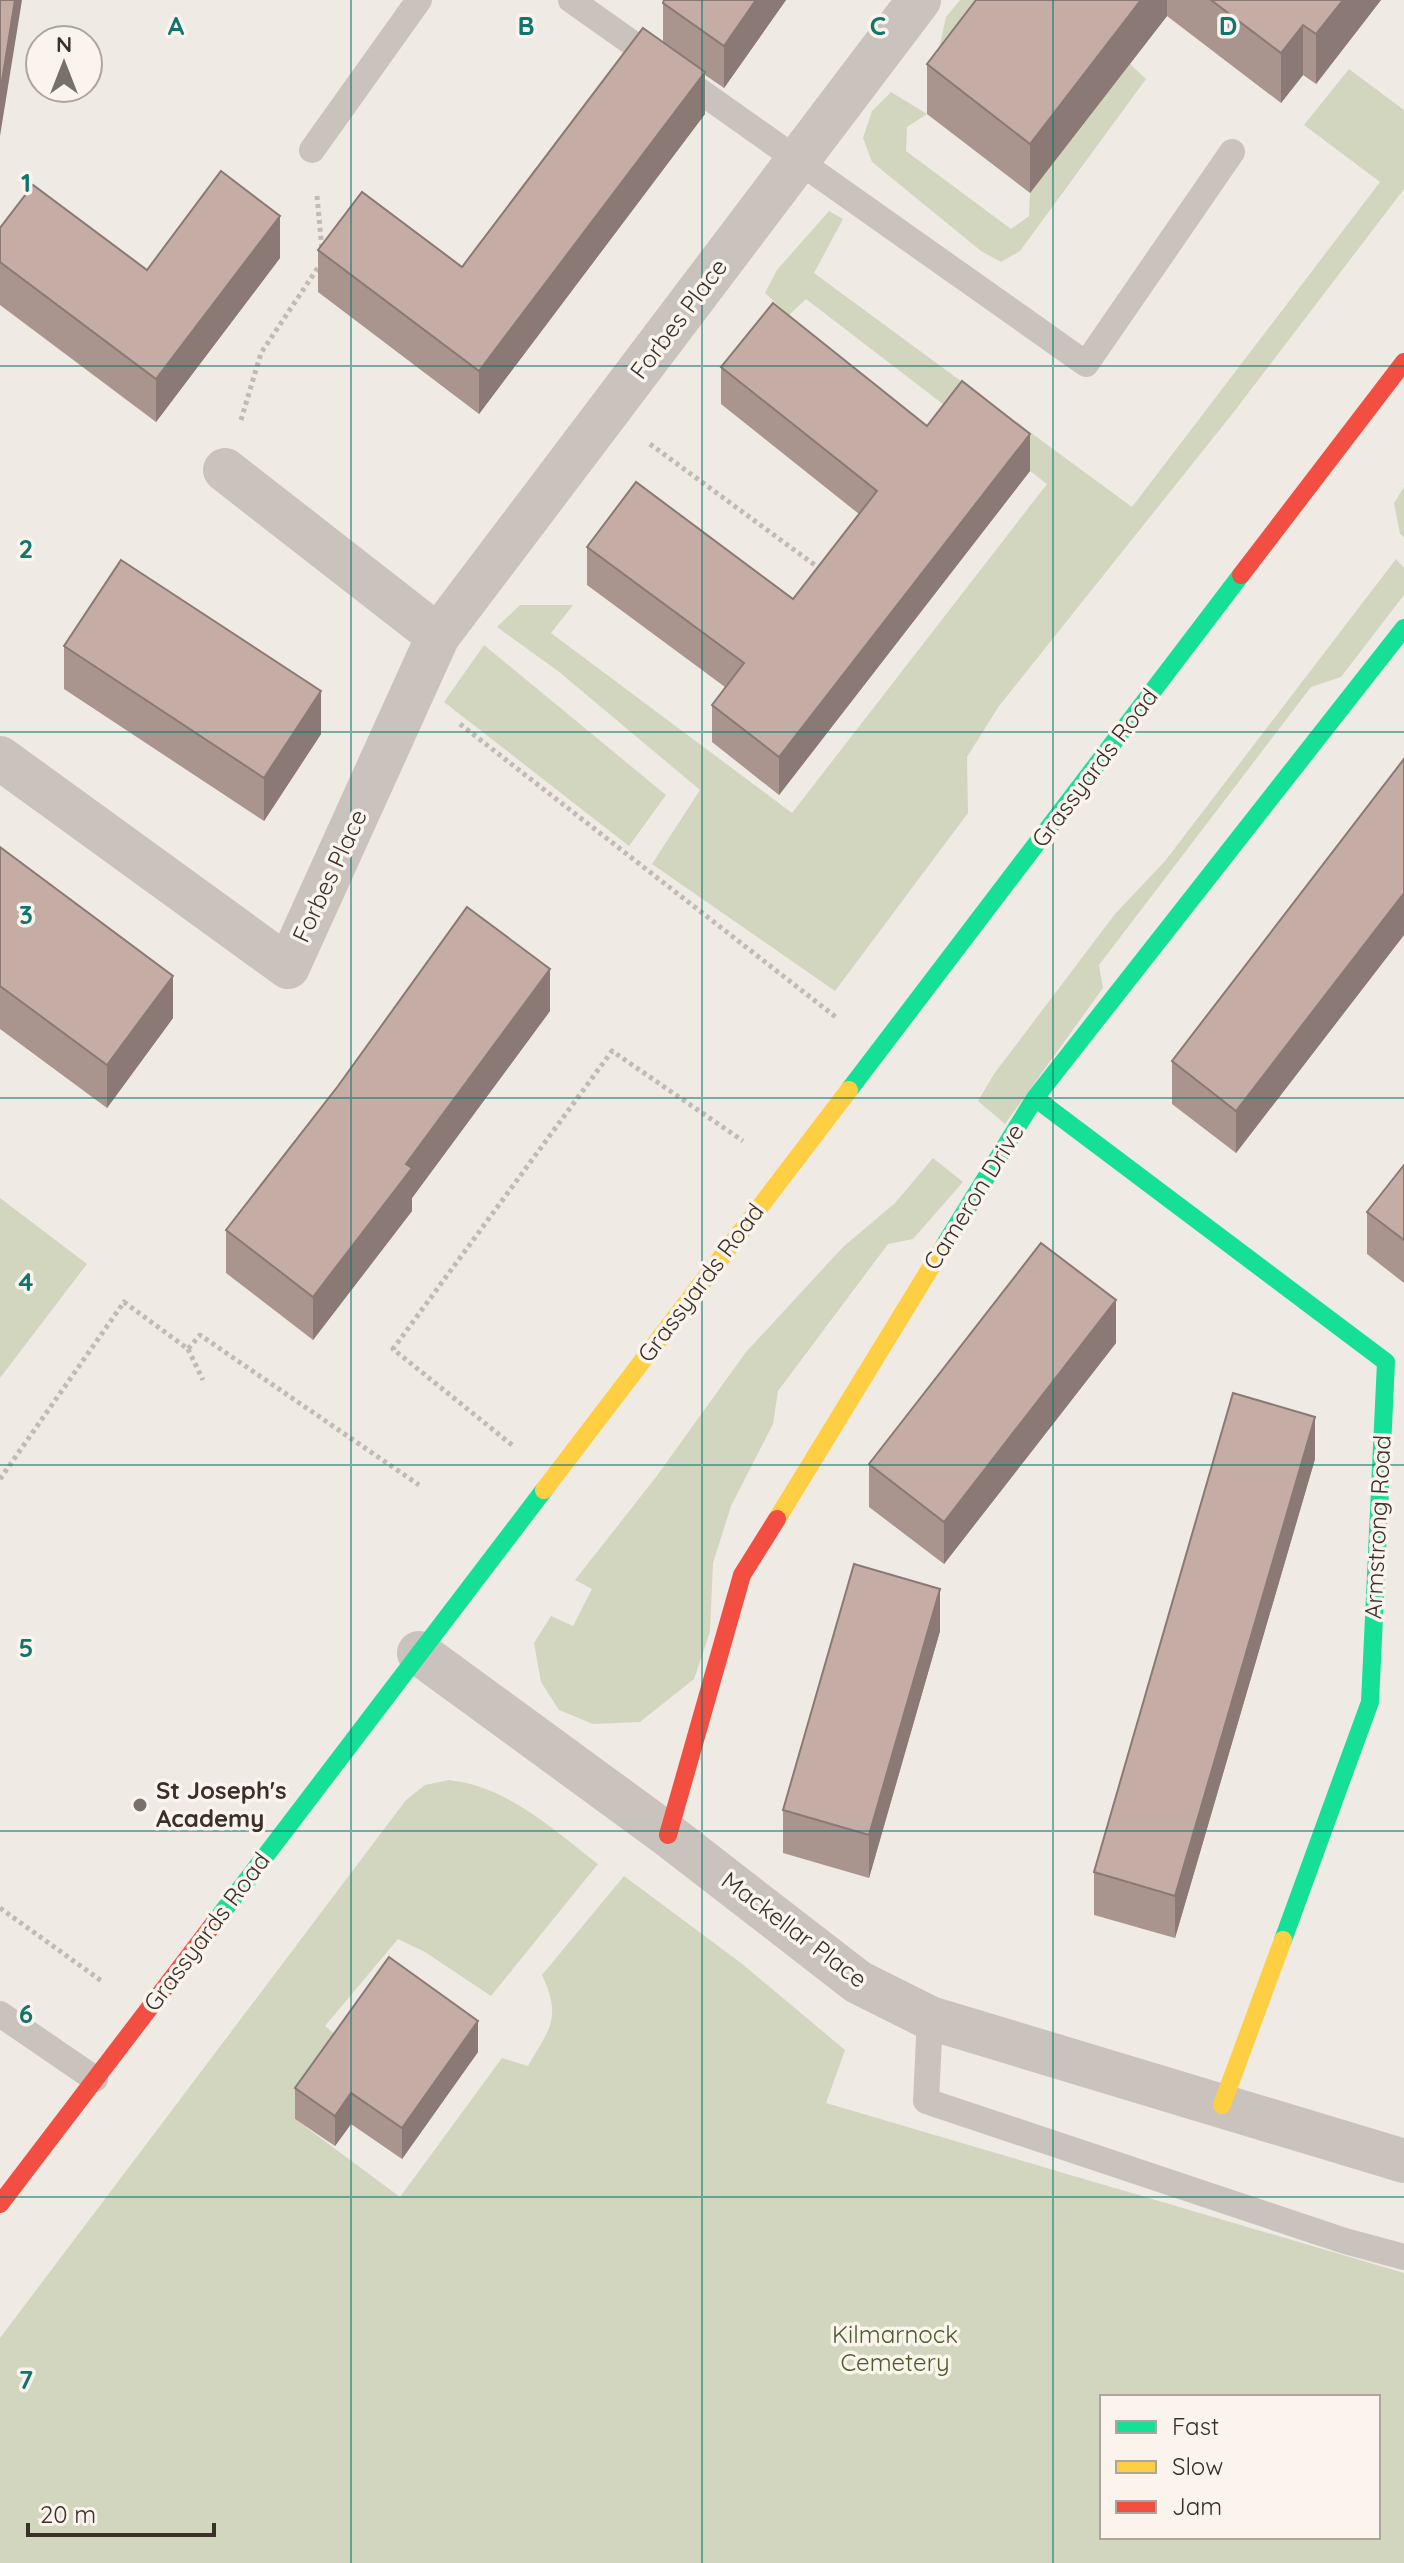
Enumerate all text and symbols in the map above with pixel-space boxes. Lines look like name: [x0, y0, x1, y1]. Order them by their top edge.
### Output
text: A: [168, 9, 185, 42]
text: B: [517, 9, 535, 42]
text: C: [870, 9, 886, 42]
text: D: [1219, 9, 1237, 42]
north arrow: [24, 24, 104, 104]
text: N: [56, 30, 72, 58]
text: 1: [21, 166, 31, 199]
street label: Forbes Place: [623, 252, 733, 385]
text: 2: [19, 532, 33, 565]
street label: Grassyards Road: [1025, 682, 1164, 853]
street label: Forbes Place: [285, 804, 373, 947]
text: 3: [19, 898, 33, 931]
street label: Cameron Drive: [916, 1118, 1030, 1275]
street label: Grassyards Road: [631, 1197, 770, 1368]
text: 4: [18, 1265, 34, 1298]
street label: Armstrong Road: [1357, 1434, 1397, 1620]
text: 5: [19, 1631, 33, 1664]
place label: St Joseph's Academy: [156, 1775, 287, 1833]
marker: St Joseph's Academy: [131, 1796, 149, 1814]
street label: Grassyards Road: [137, 1846, 276, 2017]
street label: Mackellar Place: [716, 1865, 873, 1994]
text: 6: [19, 1997, 33, 2030]
park label: Kilmarnock Cemetery: [832, 2319, 958, 2377]
text: 7: [19, 2363, 33, 2396]
legend: [1100, 2395, 1380, 2539]
text: Fast: [1172, 2411, 1219, 2441]
text: Slow: [1172, 2451, 1223, 2481]
scale bar: [28, 2487, 214, 2537]
text: Jam: [1172, 2491, 1222, 2521]
text: 20 m: [40, 2499, 96, 2529]

